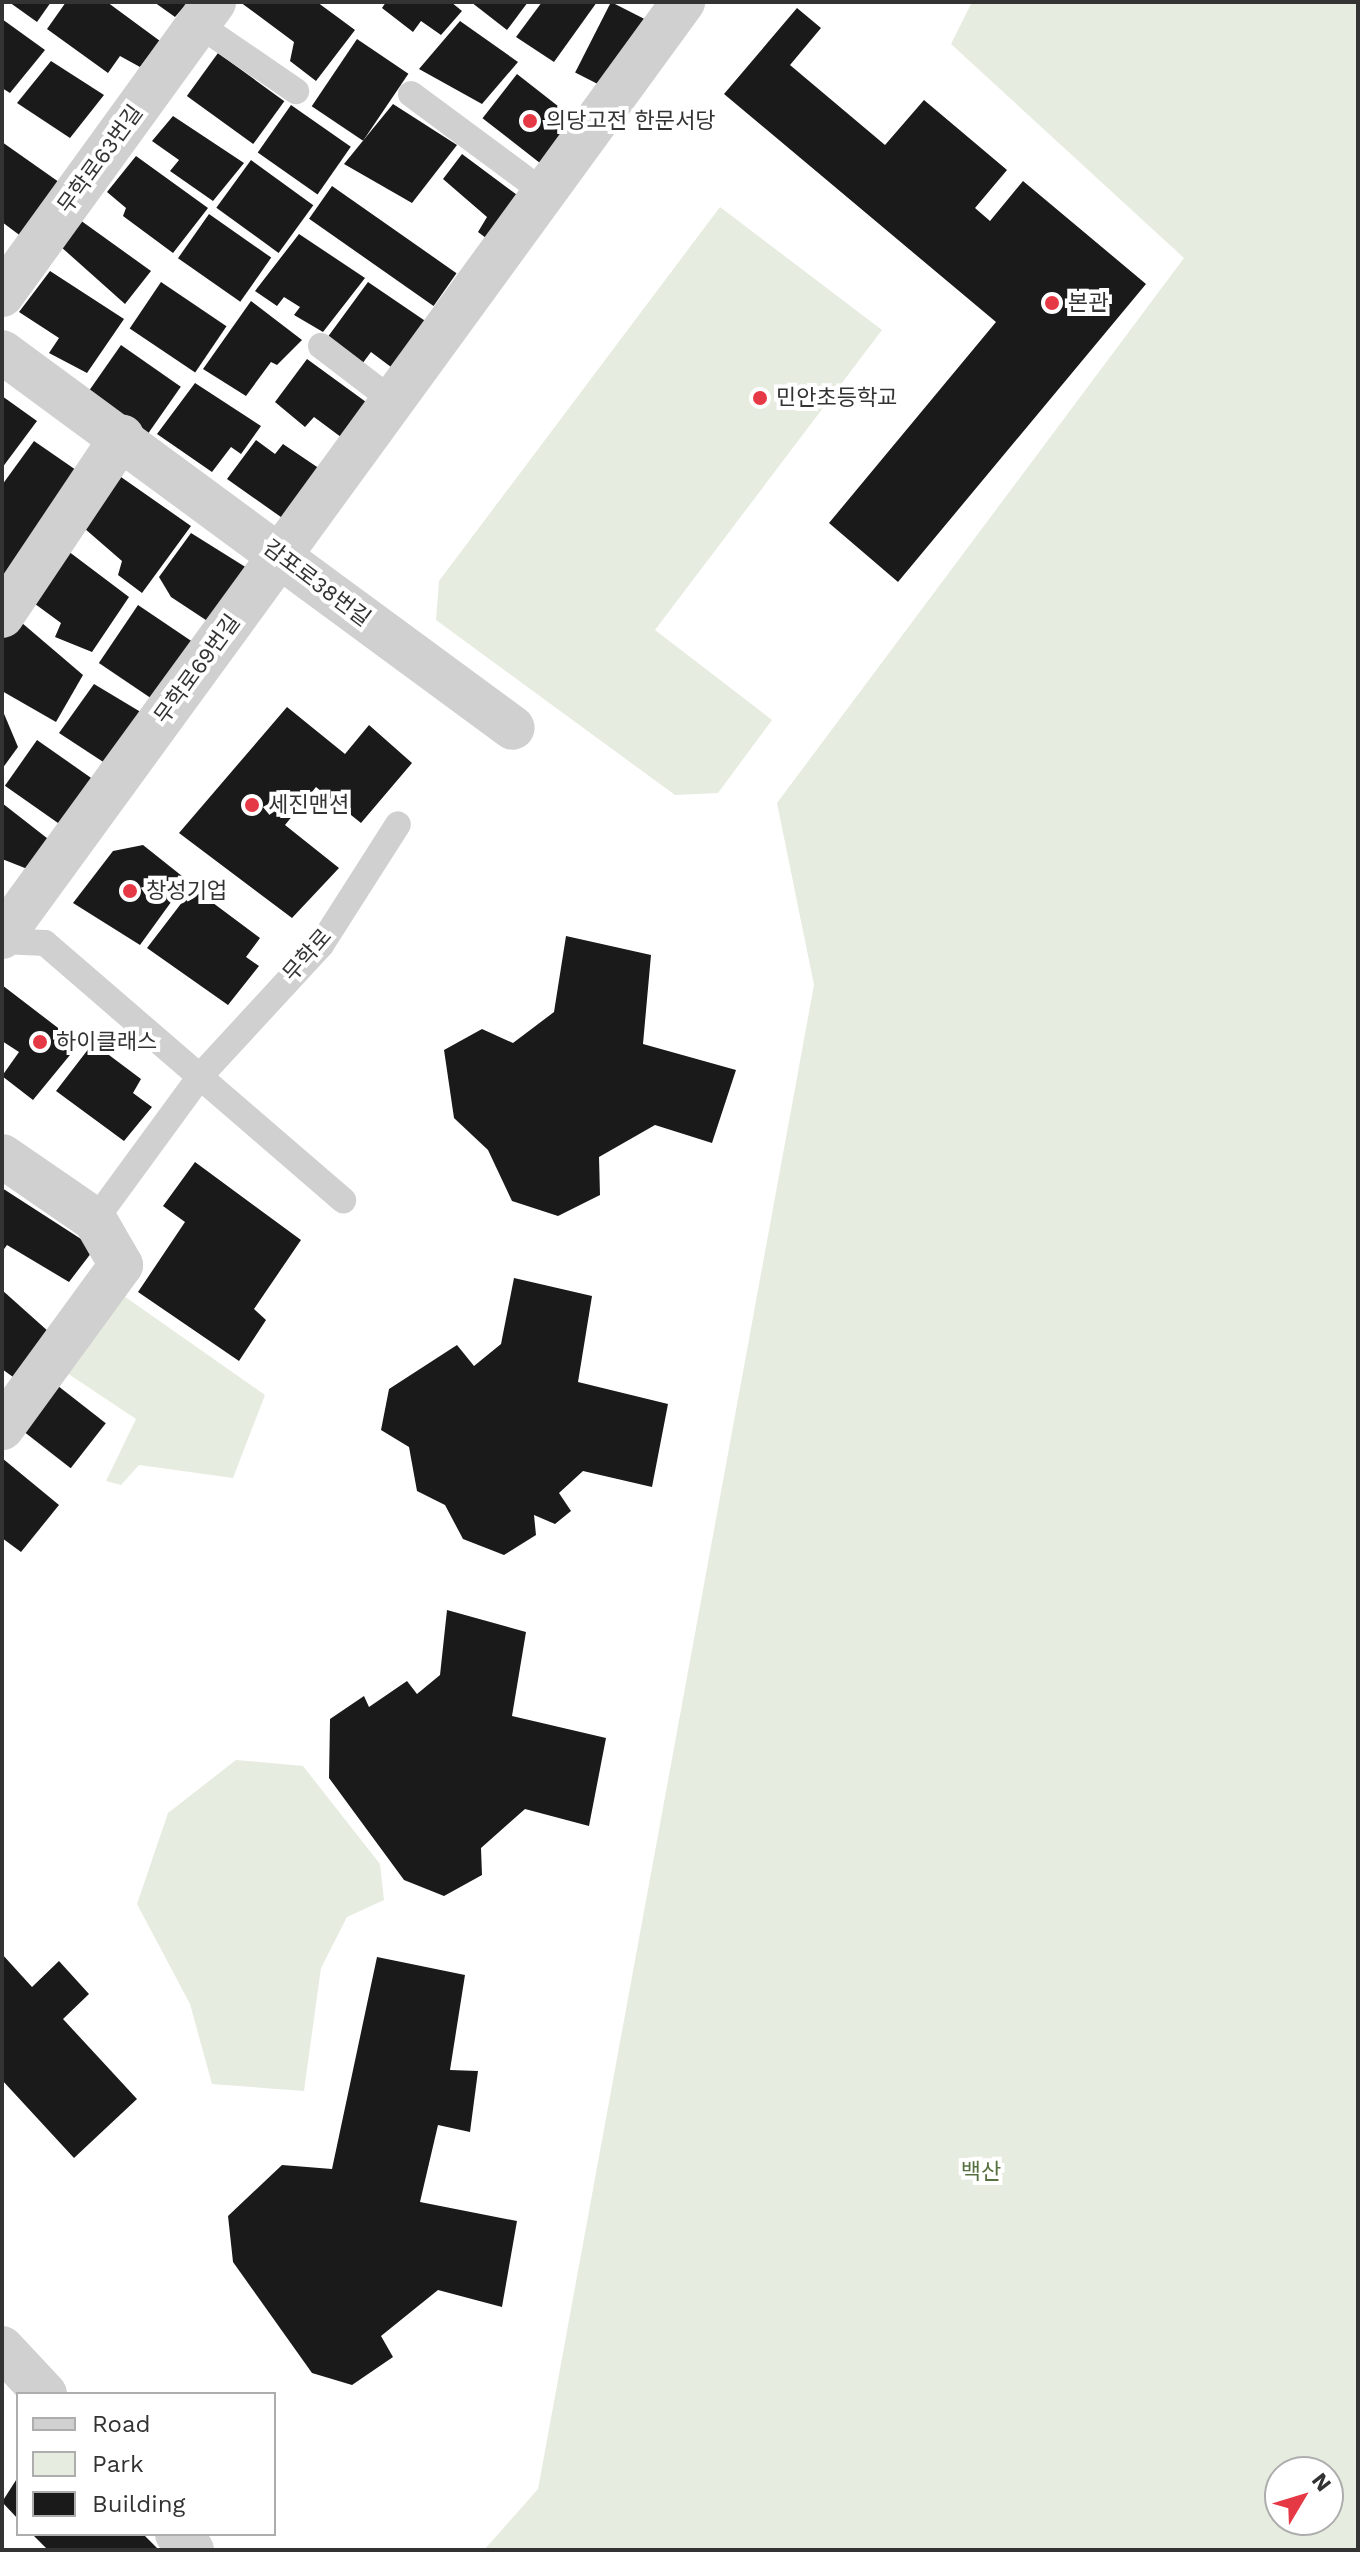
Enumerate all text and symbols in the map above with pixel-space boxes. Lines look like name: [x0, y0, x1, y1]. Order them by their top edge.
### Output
street label: 무학로63번길: [52, 100, 148, 218]
place label: 의당고전 한문서당: [546, 108, 715, 134]
marker: 의당고전 한문서당: [521, 112, 539, 130]
place label: 본관: [1068, 290, 1108, 316]
marker: 본관: [1043, 294, 1061, 312]
place label: 민안초등학교: [776, 385, 897, 411]
marker: 민안초등학교: [751, 389, 769, 407]
street label: 감포로38번길: [258, 534, 376, 632]
street label: 무학로69번길: [149, 609, 245, 729]
place label: 세진맨션: [268, 792, 349, 818]
marker: 세진맨션: [243, 796, 261, 814]
place label: 창성기업: [146, 878, 227, 904]
marker: 창성기업: [121, 882, 139, 900]
street label: 무학로: [277, 923, 337, 987]
place label: 하이클래스: [56, 1029, 157, 1055]
marker: 하이클래스: [31, 1033, 49, 1051]
park label: 백산: [961, 2159, 1001, 2185]
legend: [16, 2392, 276, 2536]
text: Road: [92, 2410, 151, 2438]
text: Park: [92, 2450, 144, 2478]
north arrow: [1264, 2456, 1344, 2536]
text: N: [1307, 2468, 1337, 2496]
text: Building: [92, 2490, 185, 2518]

